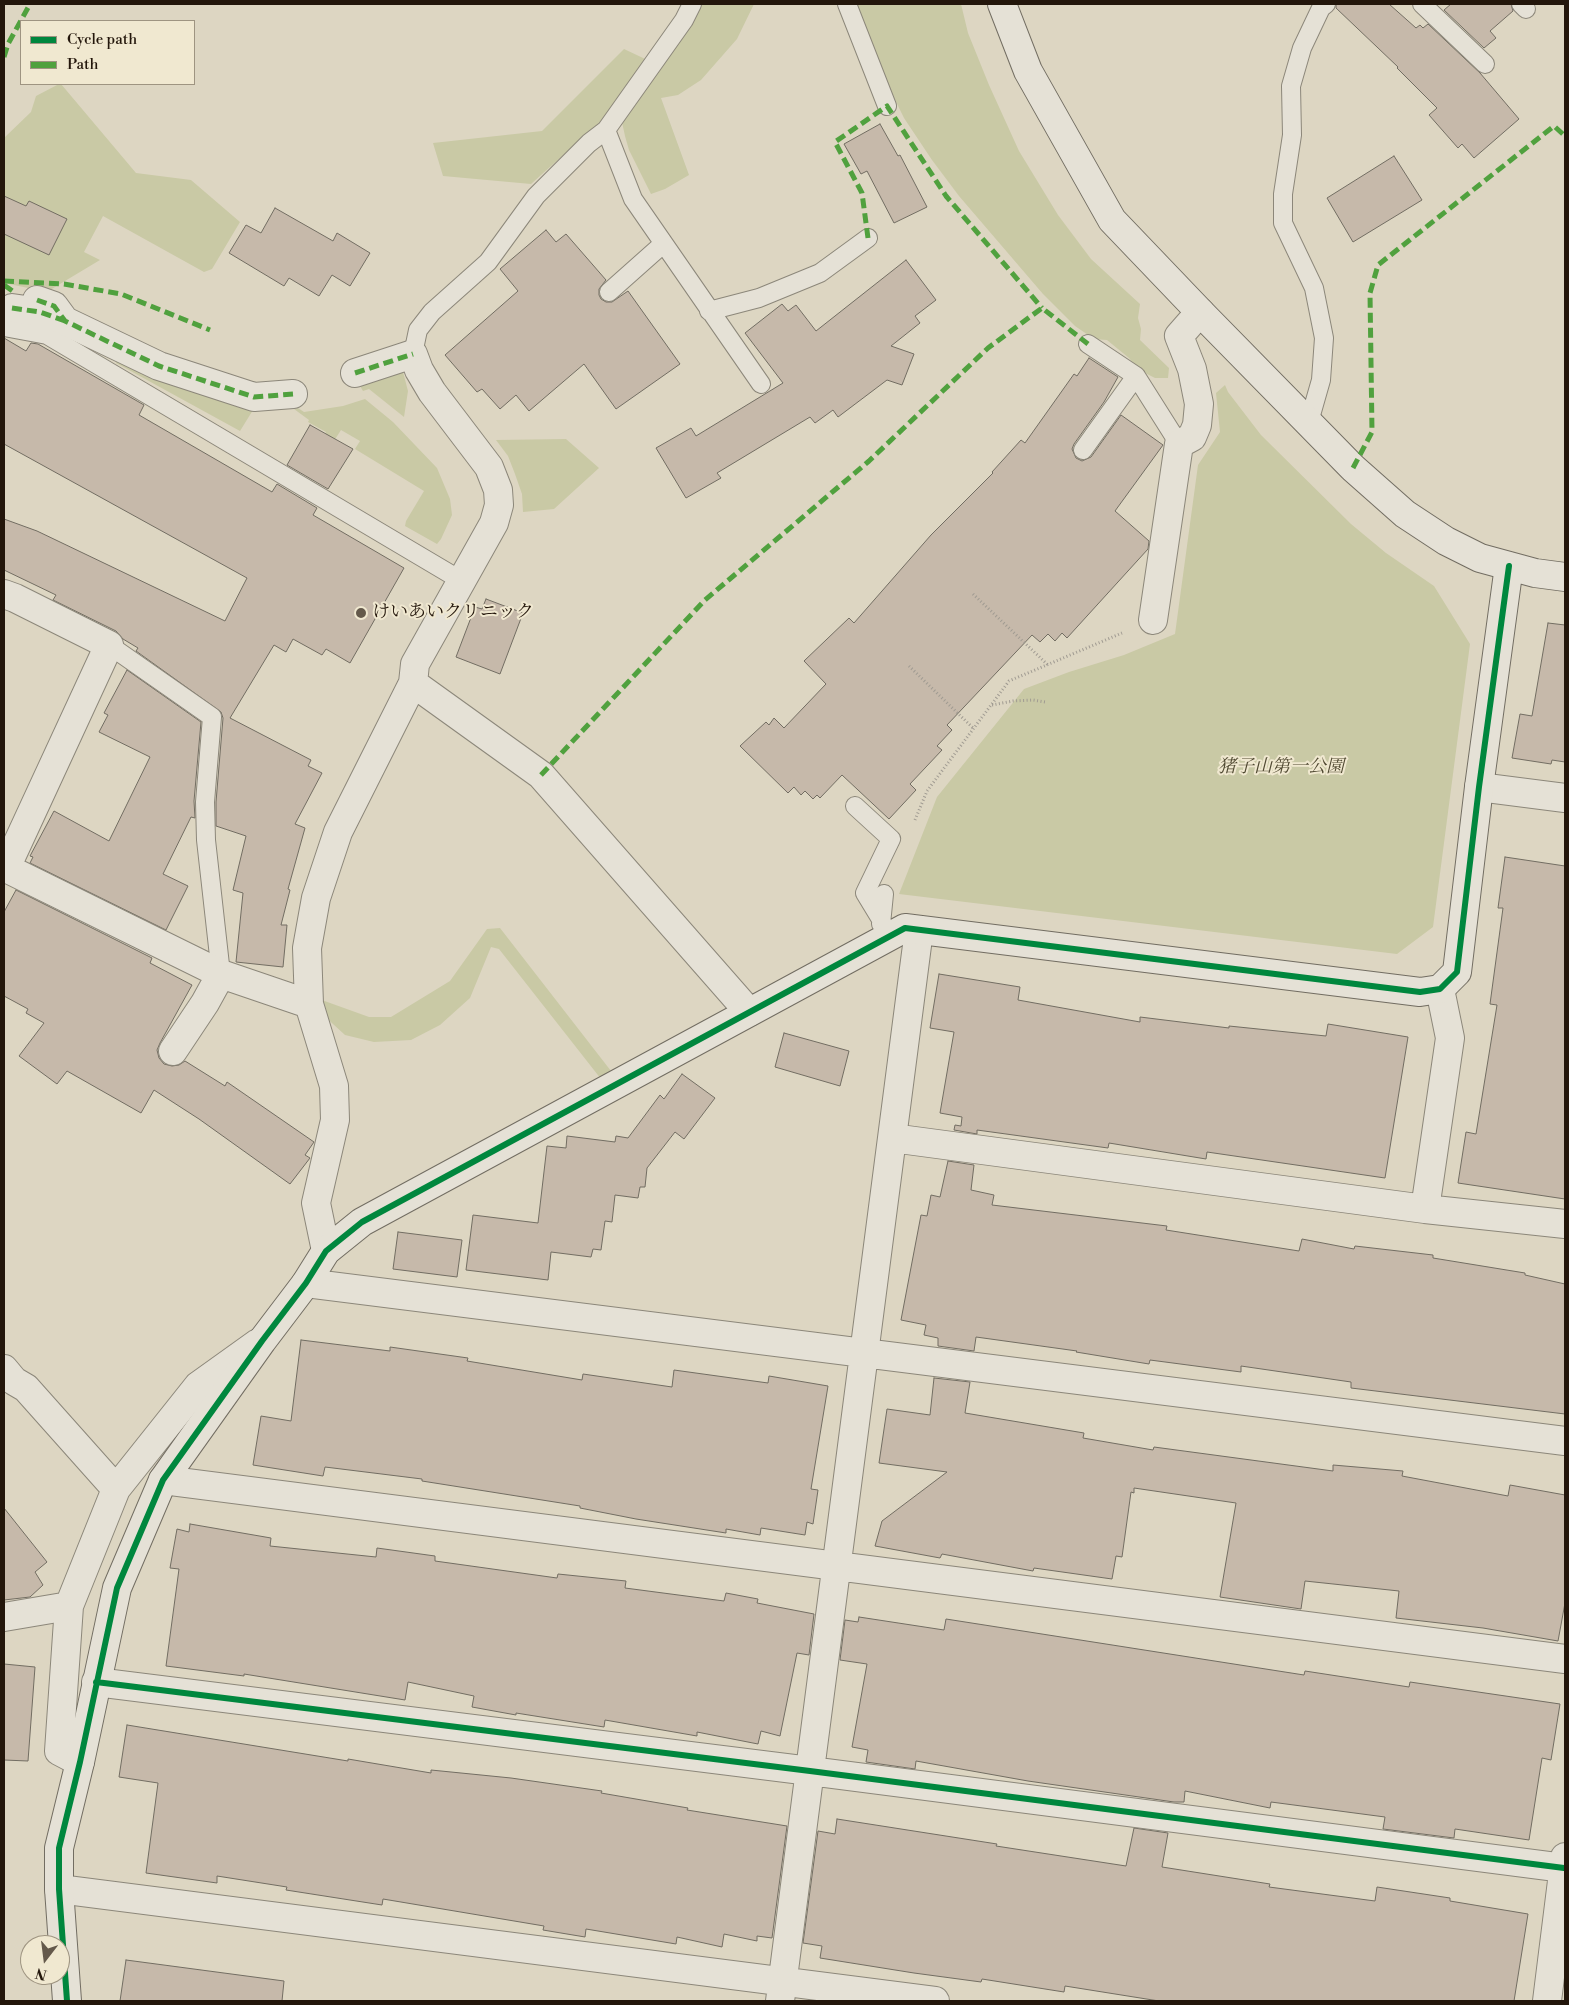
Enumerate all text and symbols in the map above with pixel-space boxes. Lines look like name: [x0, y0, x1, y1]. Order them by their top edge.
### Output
legend: [20, 20, 195, 85]
text: Cycle path: [67, 30, 137, 49]
text: Path: [67, 55, 99, 74]
place label: けいあいクリニック: [372, 602, 534, 624]
marker: けいあいクリニック: [354, 606, 368, 620]
park label: 猪子山第一公園: [1218, 757, 1344, 779]
north arrow: [20, 1935, 70, 1985]
text: N: [34, 1963, 49, 1984]

